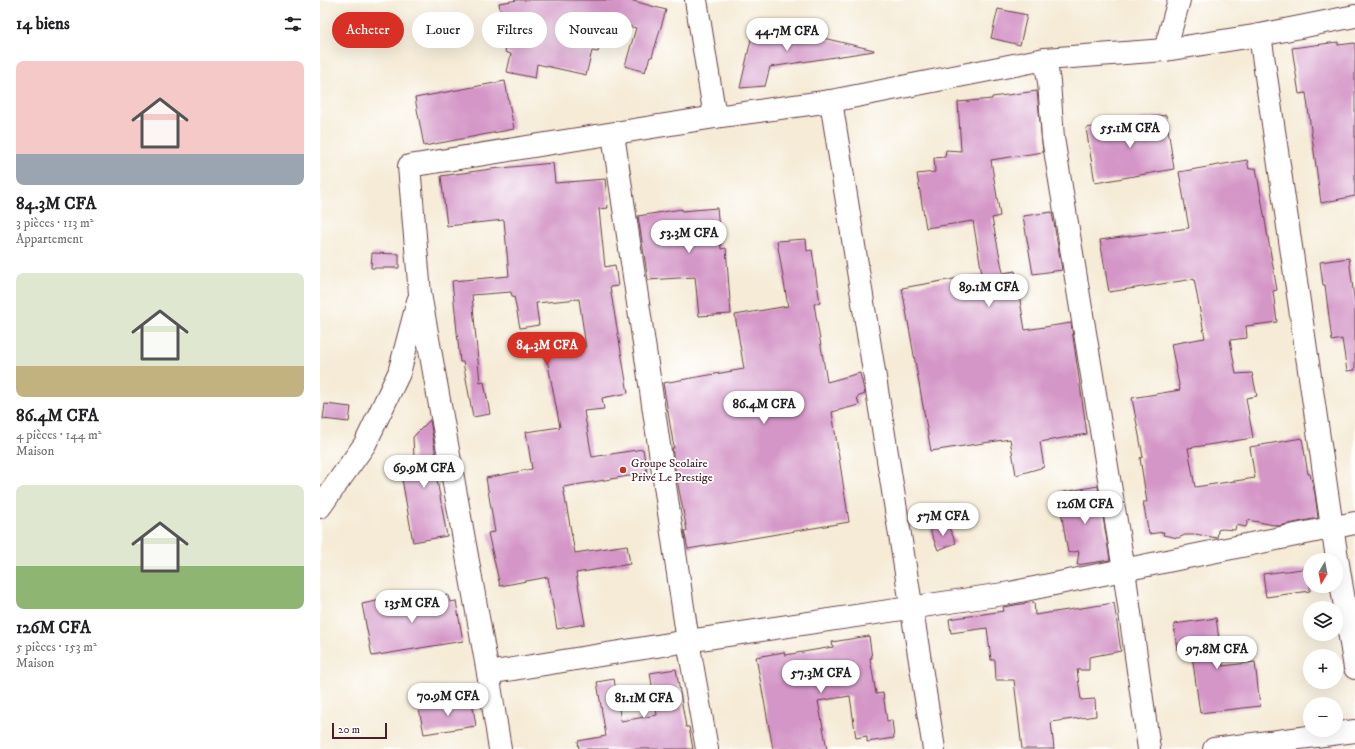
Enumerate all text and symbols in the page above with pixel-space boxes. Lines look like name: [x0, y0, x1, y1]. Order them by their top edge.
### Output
chip: Acheter: [332, 12, 404, 48]
chip: Louer: [412, 12, 474, 48]
chip: Filtres: [482, 12, 547, 48]
chip: Nouveau: [555, 12, 632, 48]
text: 14 biens: [16, 13, 70, 35]
icon: filters: [282, 13, 304, 35]
pin: 44.7M CFA: [741, 18, 833, 52]
text: 44.7M CFA: [755, 23, 819, 39]
icon: home: [124, 87, 196, 159]
pin: 55.1M CFA: [1084, 115, 1176, 149]
text: 55.1M CFA: [1100, 120, 1160, 136]
text: 84.3M CFA: [16, 193, 96, 215]
text: 3 pièces · 113 m²: [16, 215, 94, 231]
pin: 53.3M CFA: [643, 220, 735, 254]
text: 53.3M CFA: [660, 225, 718, 241]
text: Appartement: [16, 231, 83, 247]
pin: 89.1M CFA: [943, 274, 1035, 308]
text: 89.1M CFA: [959, 279, 1019, 295]
icon: home: [124, 299, 196, 371]
pin: 84.3M CFA: [501, 332, 593, 366]
text: 84.3M CFA: [516, 337, 578, 353]
pin: 86.4M CFA: [718, 391, 810, 425]
text: 86.4M CFA: [732, 396, 796, 412]
text: 86.4M CFA: [16, 405, 99, 427]
text: 4 pièces · 144 m²: [16, 427, 102, 443]
text: Maison: [16, 443, 54, 459]
pin: 69.9M CFA: [378, 455, 470, 489]
place label: Groupe Scolaire Privé Le Prestige: [631, 456, 713, 485]
text: 69.9M CFA: [393, 460, 455, 476]
marker: Groupe Scolaire Privé Le Prestige: [618, 465, 628, 475]
pin: 126M CFA: [1044, 491, 1126, 525]
text: 126M CFA: [1056, 496, 1114, 512]
pin: 57M CFA: [906, 503, 980, 537]
text: 57M CFA: [917, 508, 969, 524]
icon: home: [124, 511, 196, 583]
north arrow: [1303, 553, 1343, 593]
map controls: [1303, 553, 1343, 737]
pin: 135M CFA: [371, 590, 453, 624]
text: 135M CFA: [384, 595, 440, 611]
button: layers: [1303, 601, 1343, 641]
text: 126M CFA: [16, 617, 91, 639]
pin: 97.8M CFA: [1171, 636, 1263, 670]
text: 5 pièces · 153 m²: [16, 639, 97, 655]
text: 97.8M CFA: [1186, 641, 1248, 657]
button: +: [1303, 649, 1343, 689]
text: Maison: [16, 655, 54, 671]
pin: 57.3M CFA: [775, 660, 867, 694]
text: 57.3M CFA: [791, 665, 851, 681]
pin: 70.9M CFA: [402, 683, 494, 717]
pin: 81.1M CFA: [598, 685, 690, 719]
text: 70.9M CFA: [417, 688, 479, 704]
text: 81.1M CFA: [615, 690, 673, 706]
button: −: [1303, 697, 1343, 737]
scale bar: [332, 721, 387, 740]
text: 20 m: [338, 723, 360, 737]

